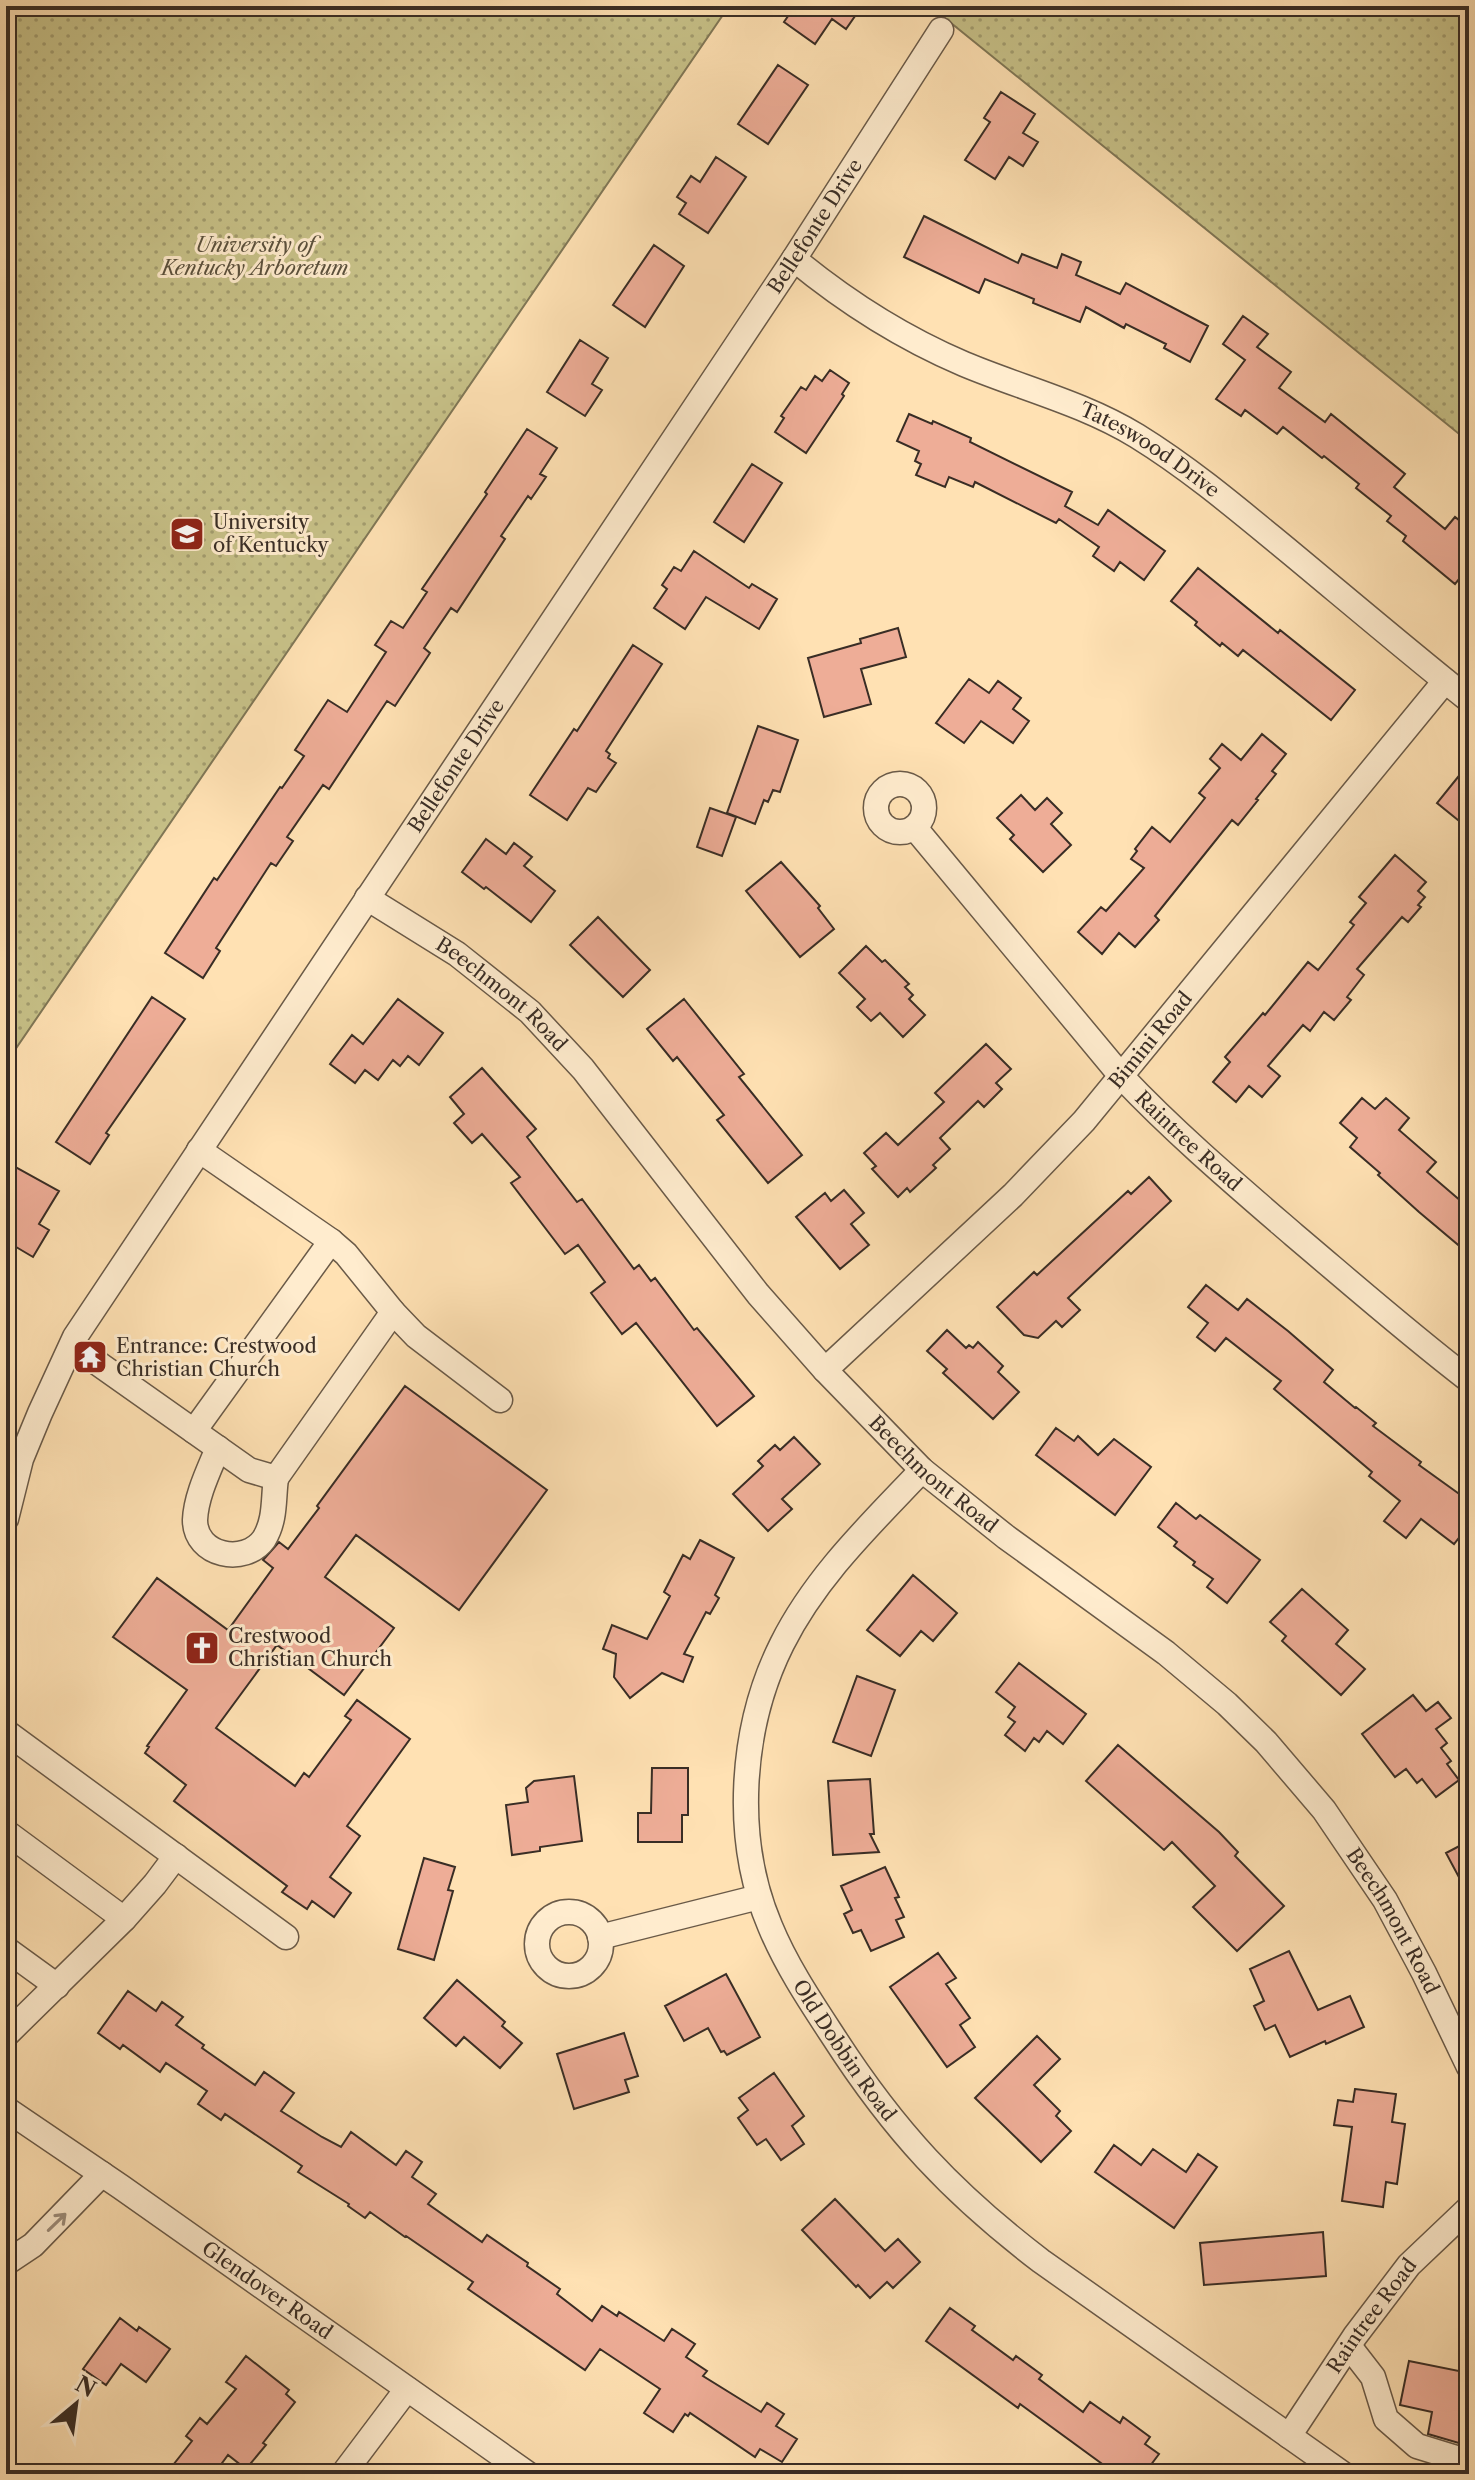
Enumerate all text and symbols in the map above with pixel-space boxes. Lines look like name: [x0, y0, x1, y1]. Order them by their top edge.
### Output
street label: Bellefonte Drive: [762, 154, 867, 298]
park label: University of Kentucky Arboretum: [159, 233, 349, 280]
street label: Tateswood Drive: [1076, 397, 1224, 502]
place label: University of Kentucky: [213, 510, 330, 557]
school or university icon: University of Kentucky: [168, 515, 206, 553]
street label: Bellefonte Drive: [403, 694, 509, 837]
street label: Beechmont Road: [432, 932, 572, 1056]
street label: Bimini Road: [1104, 987, 1197, 1093]
street label: Raintree Road: [1130, 1086, 1247, 1196]
place label: Entrance: Crestwood Christian Church: [116, 1334, 317, 1381]
temple icon: Entrance: Crestwood Christian Church: [71, 1338, 109, 1376]
street label: Beechmont Road: [864, 1411, 1003, 1538]
place label: Crestwood Christian Church: [228, 1624, 393, 1671]
church icon: Crestwood Christian Church: [183, 1629, 221, 1667]
street label: Beechmont Road: [1341, 1843, 1444, 1998]
street label: Old Dobbin Road: [788, 1975, 901, 2126]
one-way arrow: [47, 2212, 67, 2231]
street label: Glendover Road: [197, 2236, 337, 2344]
street label: Raintree Road: [1322, 2254, 1422, 2378]
north arrow: [36, 2364, 116, 2444]
text: N: [71, 2371, 100, 2403]

